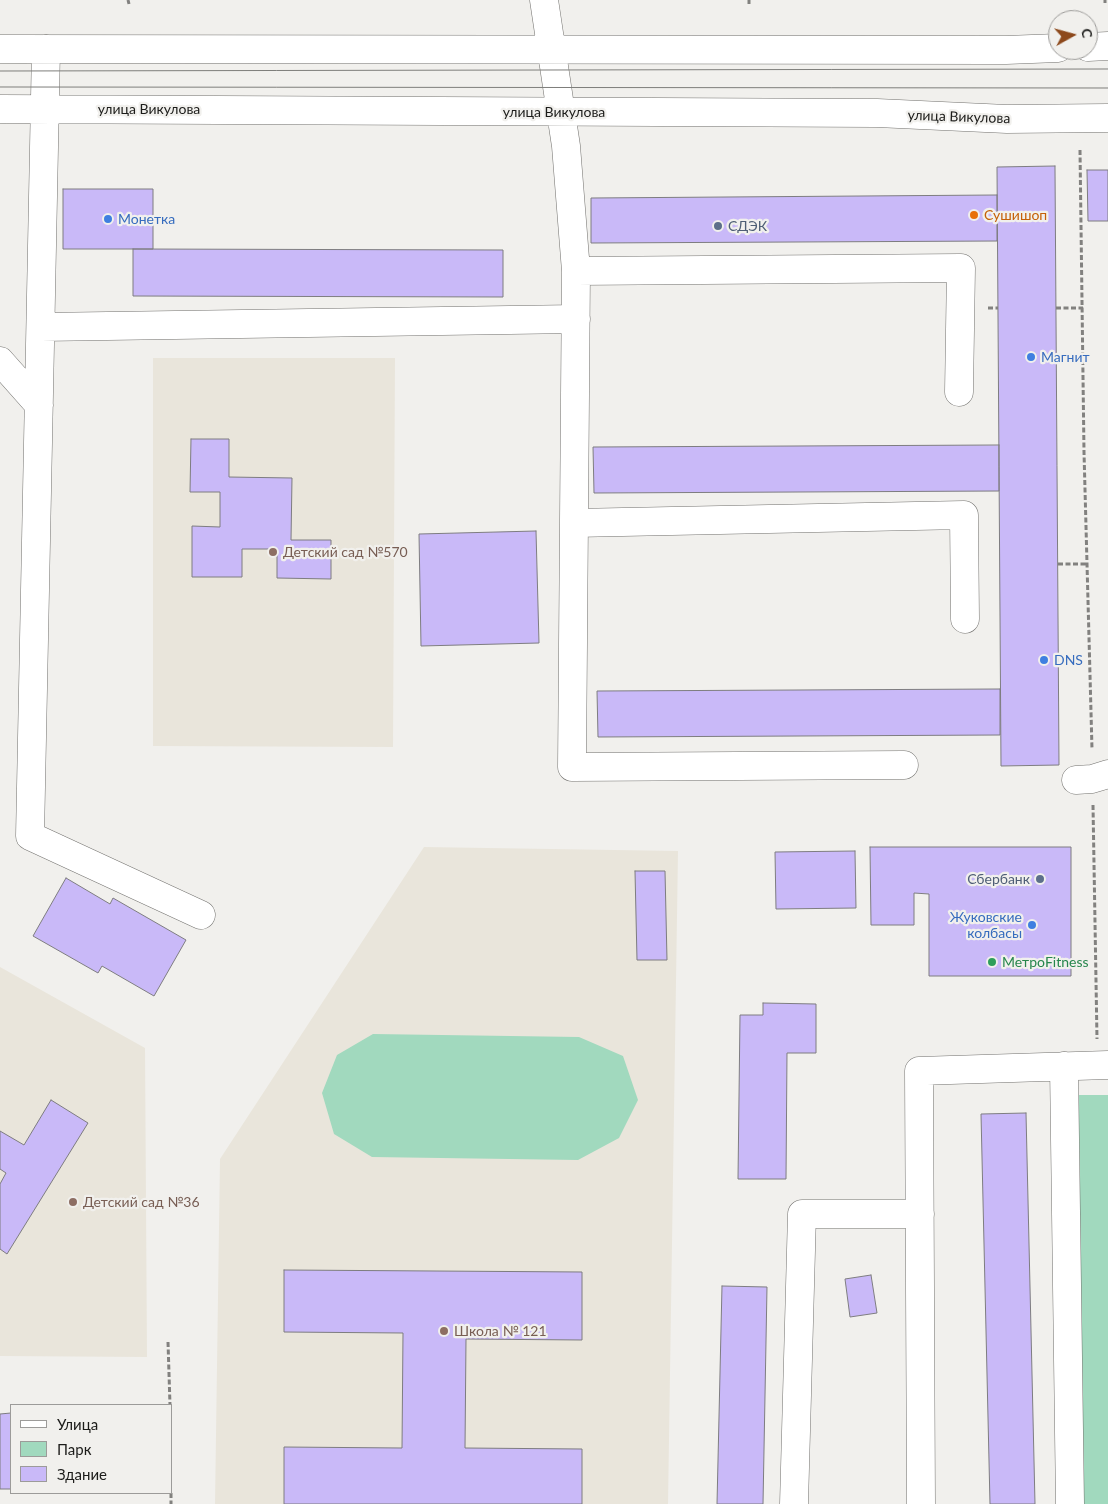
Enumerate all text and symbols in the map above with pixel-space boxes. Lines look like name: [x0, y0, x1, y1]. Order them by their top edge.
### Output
north arrow: [1048, 10, 1098, 60]
text: С: [1078, 28, 1096, 39]
street label: улица Викулова: [98, 101, 200, 117]
street label: улица Викулова: [503, 104, 605, 120]
street label: улица Викулова: [907, 107, 1011, 127]
place label: Сушишоп: [984, 207, 1047, 223]
marker: Сушишоп: [968, 209, 980, 221]
place label: Монетка: [118, 211, 175, 227]
marker: Монетка: [102, 213, 114, 225]
place label: СДЭК: [728, 218, 767, 234]
marker: СДЭК: [712, 220, 724, 232]
place label: Магнит: [1041, 349, 1090, 365]
marker: Магнит: [1025, 351, 1037, 363]
place label: Детский сад №570: [283, 544, 408, 560]
marker: Детский сад №570: [267, 546, 279, 558]
place label: DNS: [1054, 652, 1083, 668]
marker: DNS: [1038, 654, 1050, 666]
place label: Сбербанк: [967, 871, 1030, 887]
marker: Сбербанк: [1034, 873, 1046, 885]
place label: Жуковские колбасы: [950, 909, 1022, 942]
marker: Жуковские колбасы: [1026, 919, 1038, 931]
place label: МетроFitness: [1002, 954, 1089, 970]
marker: МетроFitness: [986, 956, 998, 968]
place label: Детский сад №36: [83, 1194, 200, 1210]
marker: Детский сад №36: [67, 1196, 79, 1208]
place label: Школа № 121: [454, 1323, 547, 1339]
marker: Школа № 121: [438, 1325, 450, 1337]
legend: [10, 1404, 172, 1494]
text: Улица: [57, 1415, 98, 1433]
text: Парк: [57, 1440, 91, 1458]
text: Здание: [57, 1465, 107, 1483]

